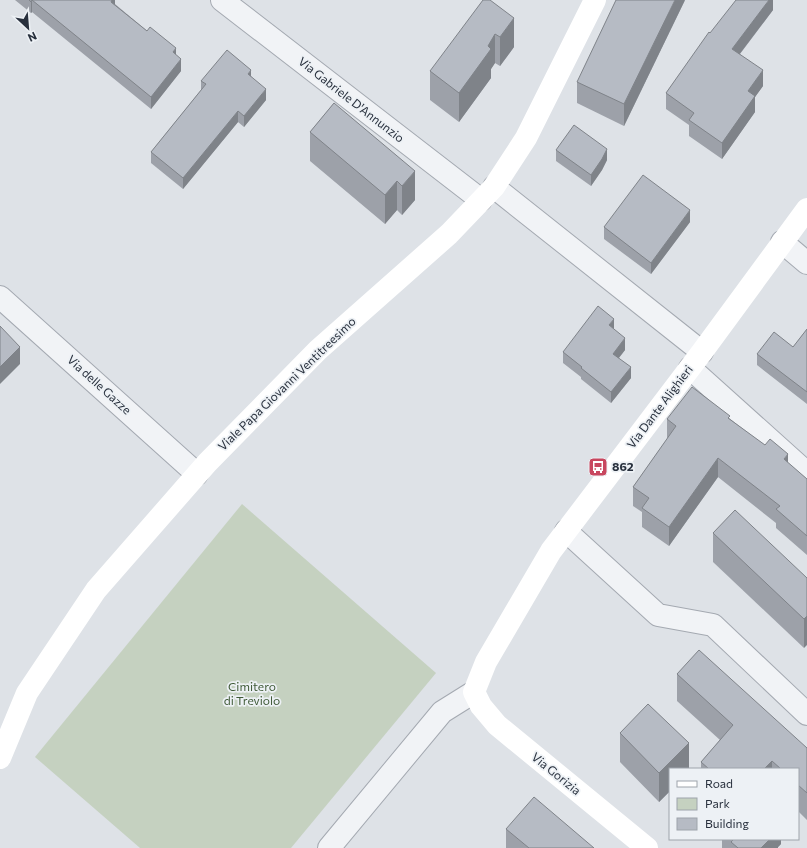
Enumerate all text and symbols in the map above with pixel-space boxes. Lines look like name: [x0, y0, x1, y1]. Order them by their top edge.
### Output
north arrow: [8, 8, 48, 48]
text: N: [26, 30, 39, 45]
street label: Via Gabriele D'Annunzio: [296, 54, 407, 145]
street label: Viale Papa Giovanni Ventitreesimo: [215, 314, 358, 453]
street label: Via delle Gazze: [65, 352, 135, 417]
street label: Via Dante Alighieri: [623, 362, 695, 451]
bus stop icon: 862: [587, 456, 609, 478]
place label: 862: [612, 459, 634, 473]
park label: Cimitero di Treviolo: [224, 679, 280, 707]
street label: Via Gorizia: [529, 749, 584, 797]
legend: [669, 768, 799, 840]
text: Road: [705, 776, 733, 790]
text: Park: [705, 796, 731, 810]
text: Building: [705, 816, 749, 830]

